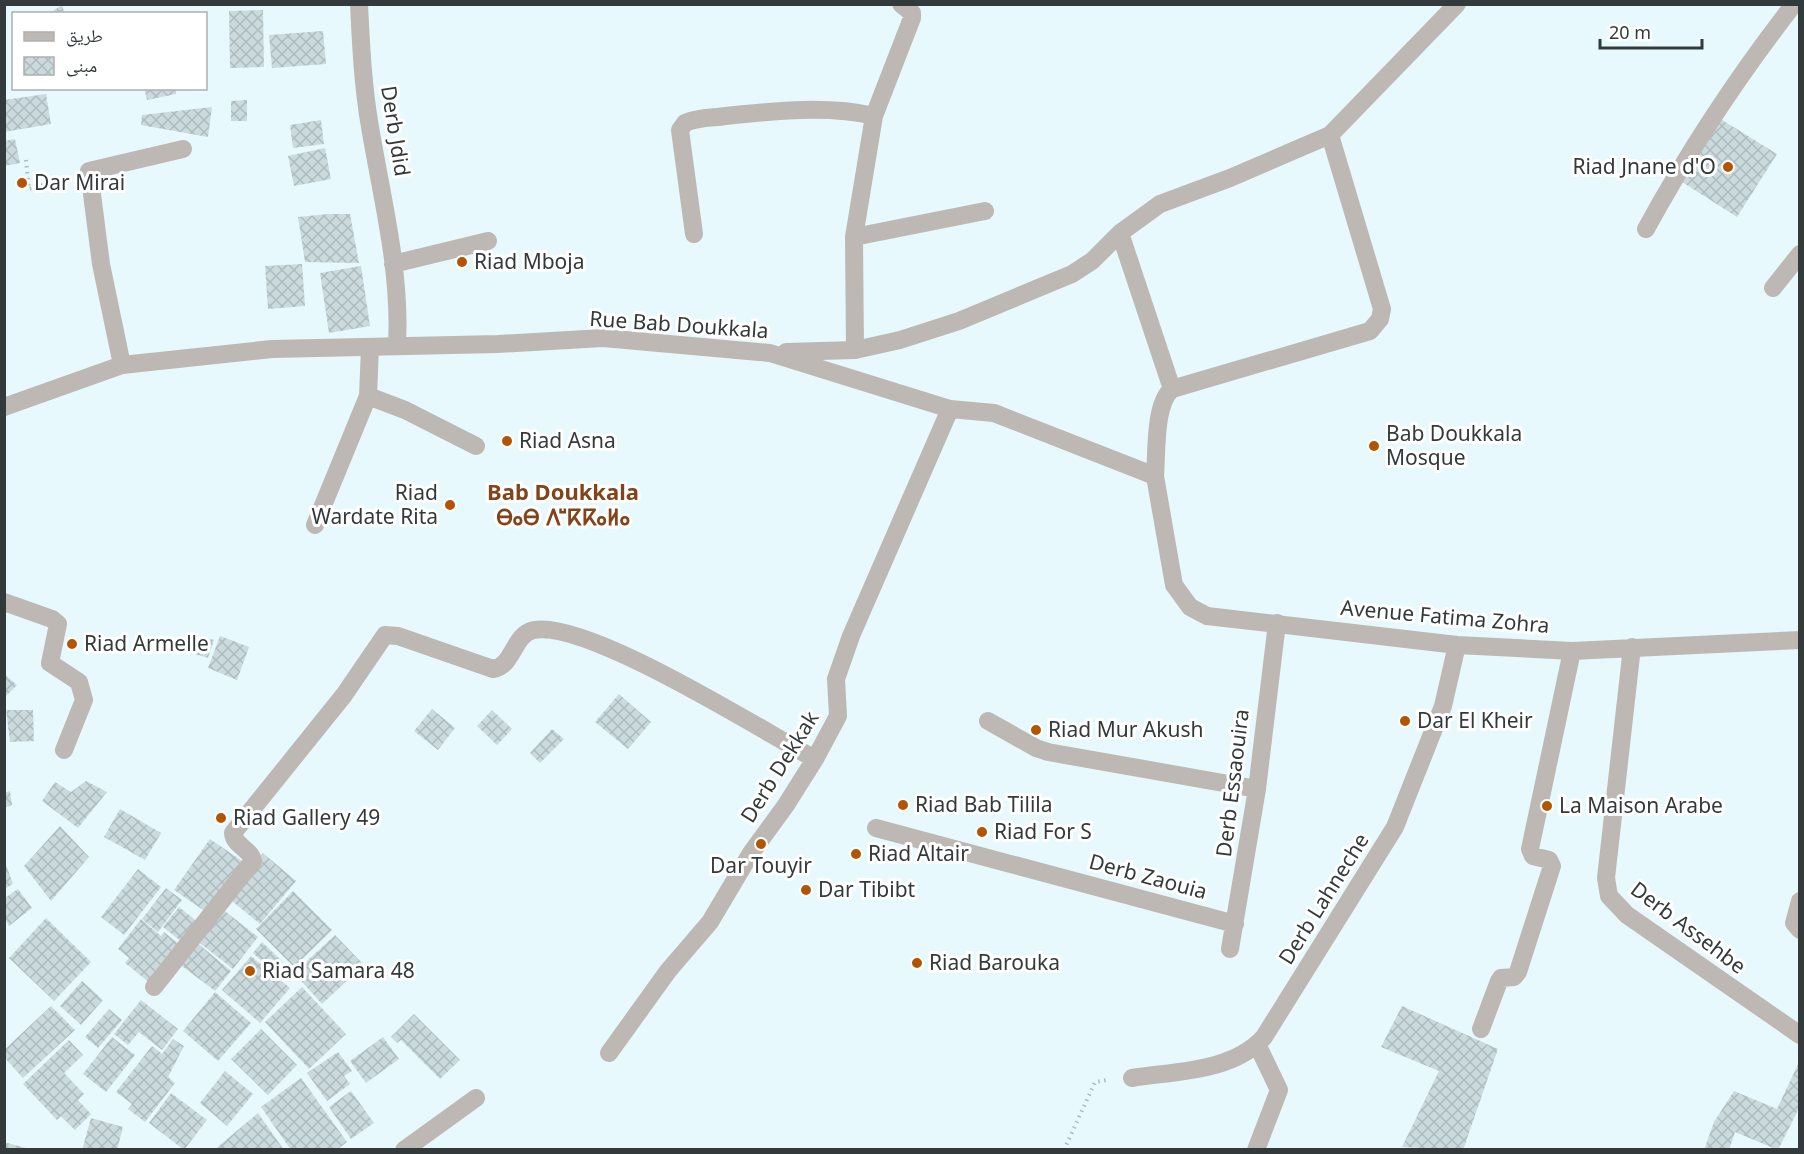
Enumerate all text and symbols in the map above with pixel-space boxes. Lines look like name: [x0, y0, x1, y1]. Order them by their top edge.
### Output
legend: [12, 12, 207, 90]
scale bar: [1600, 12, 1702, 50]
text: 20 m: [1609, 20, 1651, 44]
text: طريق: [66, 23, 103, 47]
text: مبنى: [66, 53, 97, 77]
street label: Derb Jdid: [375, 84, 417, 178]
place label: Riad Jnane d'O: [1573, 152, 1716, 180]
marker: Riad Jnane d'O: [1721, 160, 1735, 174]
place label: Dar Mirai: [34, 168, 125, 196]
marker: Dar Mirai: [15, 176, 29, 190]
place label: Riad Mboja: [474, 247, 585, 275]
marker: Riad Mboja: [455, 255, 469, 269]
street label: Rue Bab Doukkala: [589, 304, 770, 344]
place label: Bab Doukkala Mosque: [1386, 419, 1522, 471]
place label: Riad Asna: [519, 426, 616, 454]
marker: Riad Asna: [500, 434, 514, 448]
marker: Bab Doukkala Mosque: [1367, 439, 1381, 453]
district label: Bab Doukkala ⴱⴰⴱ ⴷⵯⴽⴽⴰⵍⴰ: [487, 476, 639, 531]
place label: Riad Wardate Rita: [311, 478, 438, 530]
marker: Riad Wardate Rita: [443, 498, 457, 512]
street label: Avenue Fatima Zohra: [1340, 593, 1551, 639]
place label: Riad Armelle: [84, 629, 209, 657]
marker: Riad Armelle: [65, 637, 79, 651]
street label: Derb Dekkak: [734, 705, 825, 828]
place label: Dar El Kheir: [1417, 706, 1533, 734]
street label: Derb Essaouira: [1209, 707, 1255, 858]
marker: Dar El Kheir: [1398, 714, 1412, 728]
place label: Riad Mur Akush: [1048, 715, 1203, 743]
marker: Riad Mur Akush: [1029, 723, 1043, 737]
place label: Riad Bab Tilila: [915, 790, 1053, 818]
place label: La Maison Arabe: [1559, 791, 1723, 819]
marker: Riad Bab Tilila: [896, 798, 910, 812]
marker: La Maison Arabe: [1540, 799, 1554, 813]
place label: Riad Gallery 49: [233, 803, 380, 831]
marker: Riad Gallery 49: [214, 811, 228, 825]
place label: Riad For S: [994, 817, 1092, 845]
marker: Riad For S: [975, 825, 989, 839]
street label: Derb Lahneche: [1272, 828, 1375, 969]
marker: Dar Touyir: [754, 837, 768, 851]
place label: Riad Altair: [868, 839, 969, 867]
marker: Riad Altair: [849, 847, 863, 861]
street label: Derb Zaouia: [1086, 847, 1210, 905]
place label: Dar Touyir: [710, 851, 812, 879]
place label: Dar Tibibt: [818, 875, 916, 903]
street label: Derb Assehbe: [1625, 875, 1752, 980]
marker: Dar Tibibt: [799, 883, 813, 897]
place label: Riad Barouka: [929, 948, 1060, 976]
place label: Riad Samara 48: [262, 956, 415, 984]
marker: Riad Barouka: [910, 956, 924, 970]
marker: Riad Samara 48: [243, 964, 257, 978]

